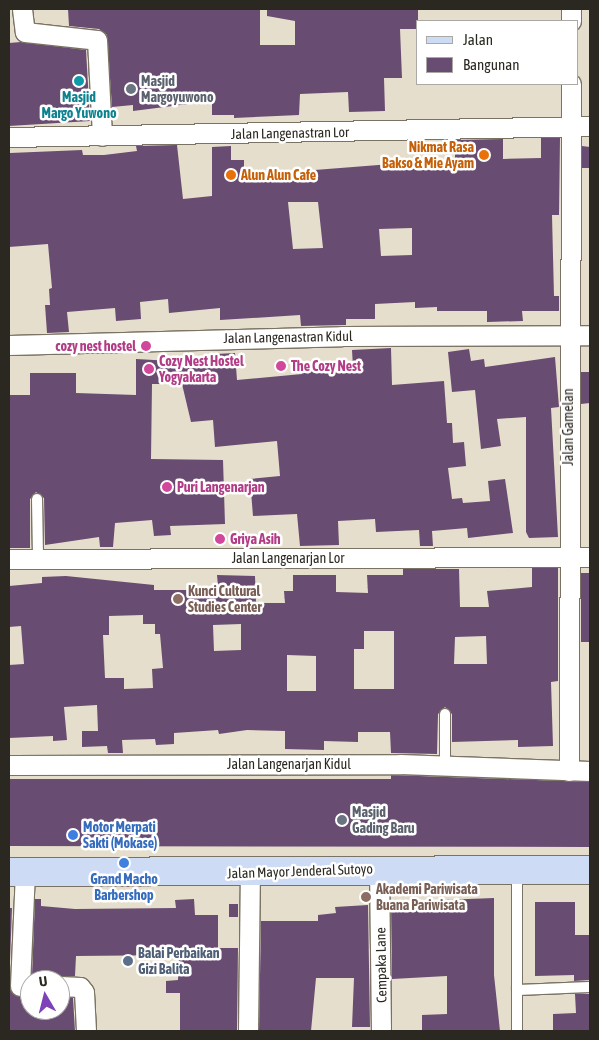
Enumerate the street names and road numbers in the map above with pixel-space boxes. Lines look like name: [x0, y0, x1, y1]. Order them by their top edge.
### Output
street label: Jalan Langenastran Lor: [231, 124, 349, 142]
street label: Jalan Langenastran Kidul: [223, 327, 353, 347]
street label: Jalan Gamelan: [560, 388, 576, 466]
street label: Jalan Langenarjan Lor: [232, 550, 344, 566]
street label: Jalan Langenarjan Kidul: [227, 756, 351, 772]
street label: Jalan Mayor Jenderal Sutoyo: [227, 860, 373, 882]
street label: Cempaka Lane: [372, 927, 390, 1003]

